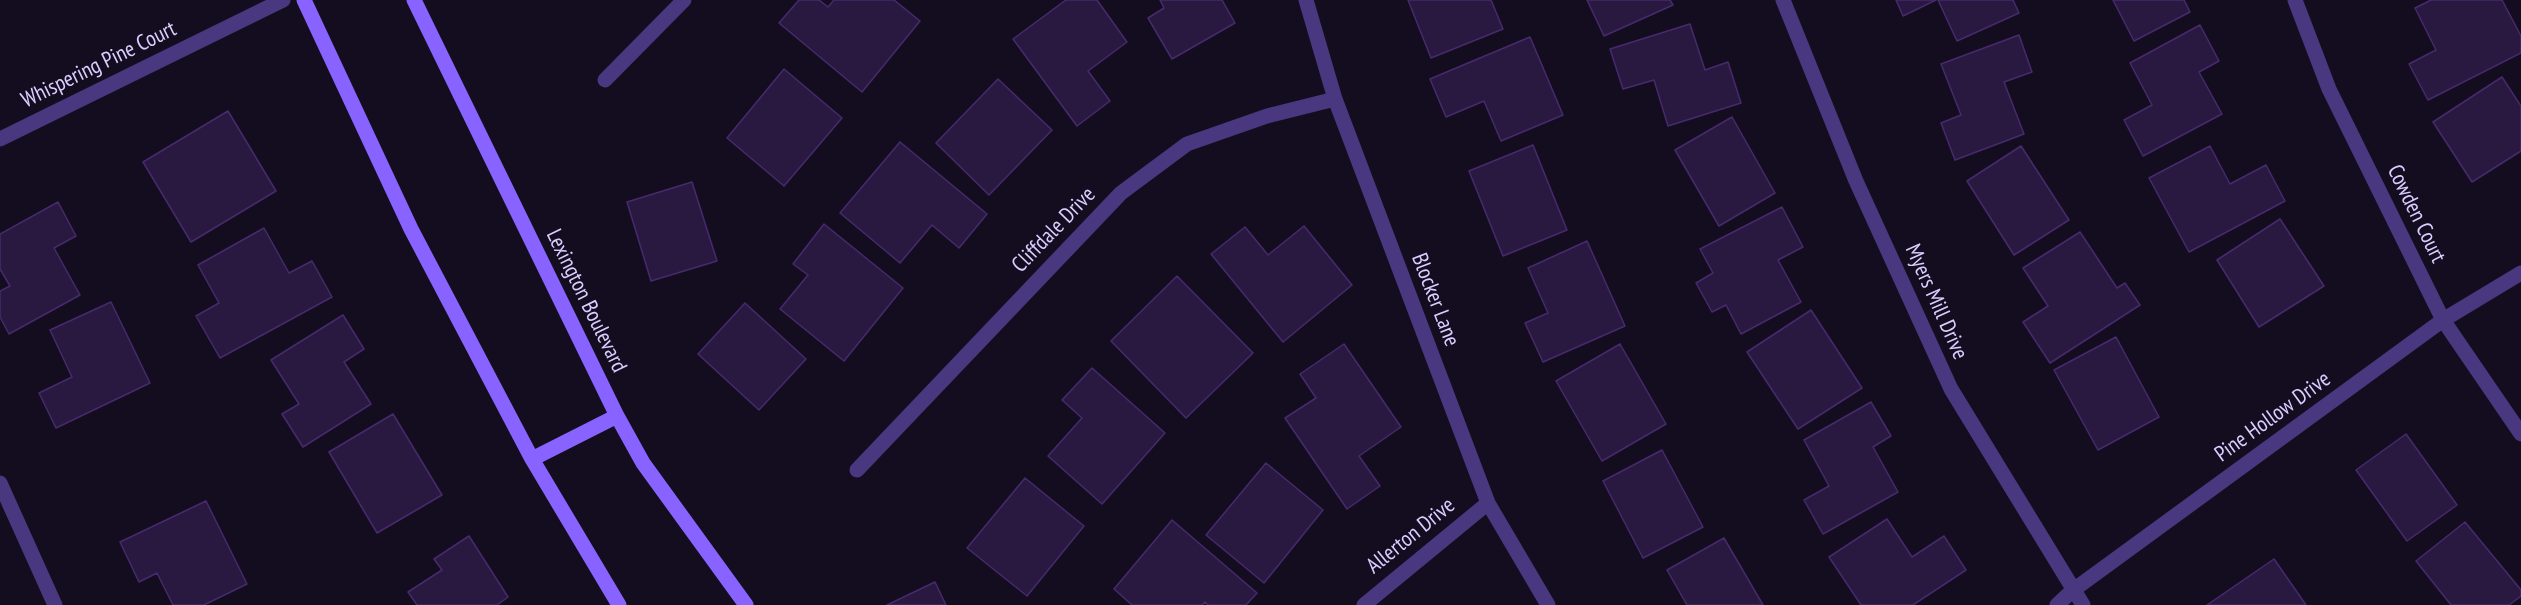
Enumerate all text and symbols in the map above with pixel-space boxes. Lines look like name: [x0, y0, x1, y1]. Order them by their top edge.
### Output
street label: Whispering Pine Court: [17, 16, 181, 114]
street label: Cowden Court: [2381, 161, 2451, 267]
street label: Cliffdale Drive: [1007, 182, 1101, 278]
street label: Lexington Boulevard: [540, 225, 632, 377]
street label: Myers Mill Drive: [1899, 240, 1973, 364]
street label: Blocker Lane: [1405, 250, 1465, 350]
street label: Pine Hollow Drive: [2210, 366, 2336, 468]
street label: Allerton Drive: [1362, 492, 1460, 580]

